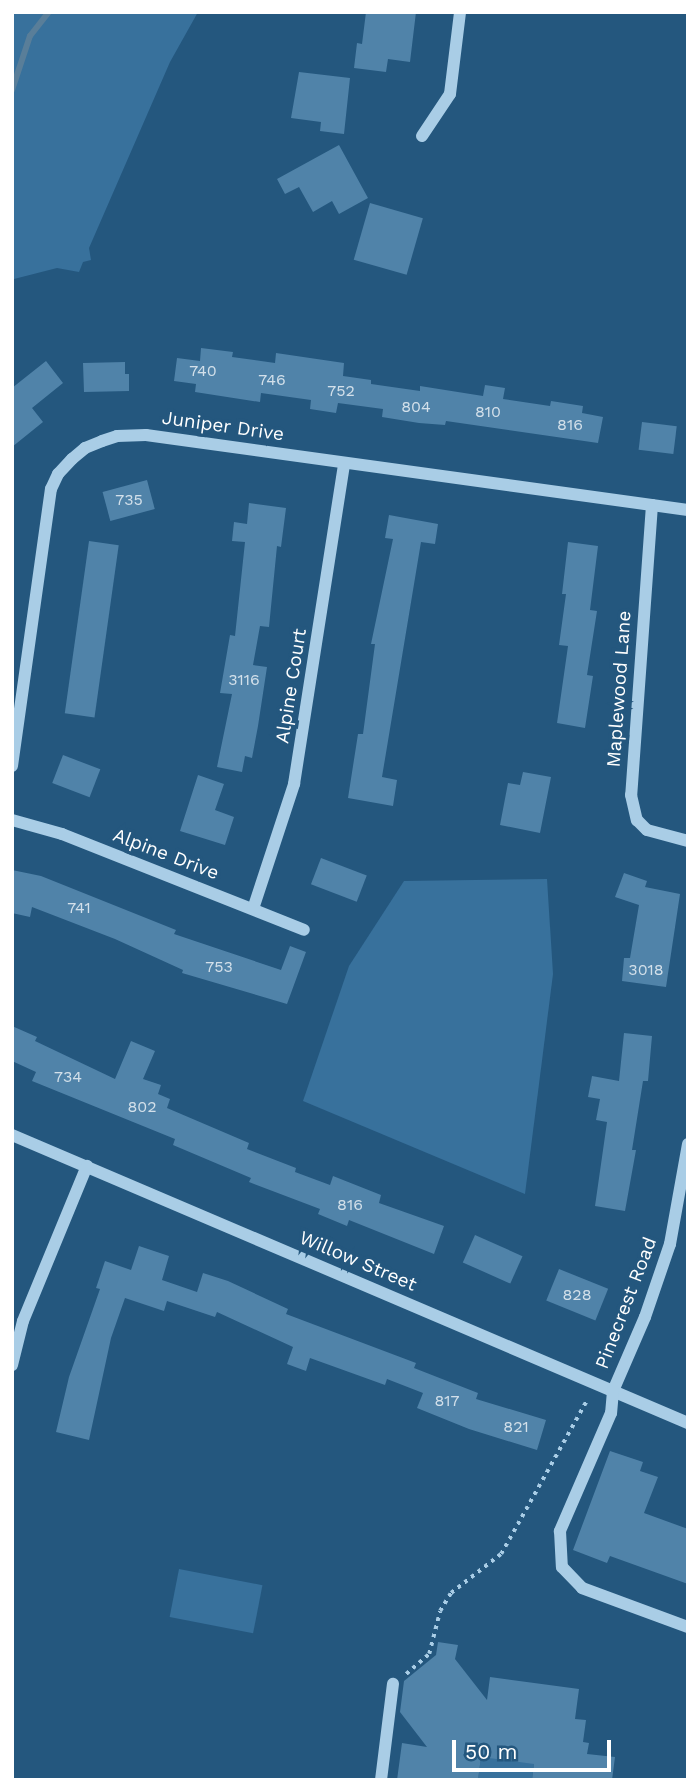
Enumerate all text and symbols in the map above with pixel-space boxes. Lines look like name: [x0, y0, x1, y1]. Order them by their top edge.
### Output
house number: 740: [189, 361, 217, 381]
house number: 746: [258, 370, 286, 390]
house number: 752: [327, 381, 355, 401]
house number: 804: [401, 397, 431, 417]
house number: 810: [475, 402, 501, 422]
street label: Juniper Drive: [160, 406, 286, 446]
house number: 816: [557, 415, 583, 435]
house number: 735: [115, 490, 143, 510]
street label: Maplewood Lane: [602, 610, 636, 768]
street label: Alpine Court: [271, 627, 311, 745]
house number: 3116: [228, 670, 260, 690]
street label: Alpine Drive: [110, 823, 222, 885]
house number: 741: [67, 898, 91, 918]
house number: 753: [205, 957, 233, 977]
house number: 3018: [628, 960, 664, 980]
house number: 734: [54, 1067, 82, 1087]
house number: 802: [127, 1097, 157, 1117]
house number: 816: [337, 1195, 363, 1215]
street label: Willow Street: [296, 1226, 420, 1296]
street label: Pinecrest Road: [590, 1234, 662, 1372]
house number: 828: [562, 1285, 592, 1305]
house number: 817: [434, 1391, 460, 1411]
house number: 821: [503, 1417, 529, 1437]
scale bar: [455, 1726, 614, 1770]
text: 50 m: [465, 1739, 517, 1764]

